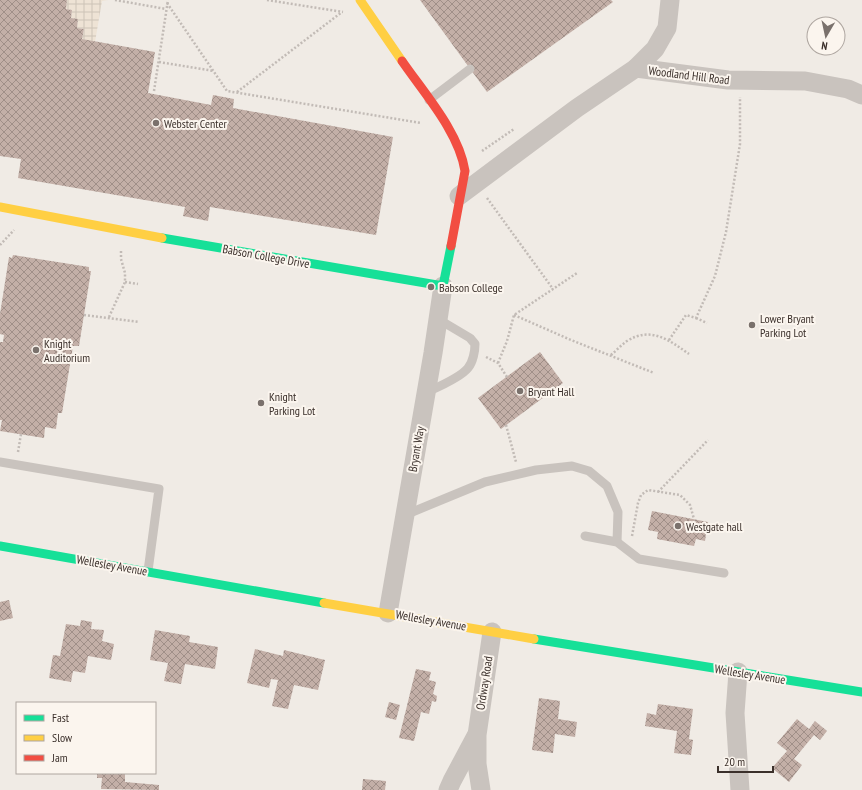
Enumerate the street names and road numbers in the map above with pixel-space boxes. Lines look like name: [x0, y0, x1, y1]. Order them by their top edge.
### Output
street label: Woodland Hill Road: [648, 63, 730, 87]
street label: Babson College Drive: [221, 241, 311, 271]
street label: Bryant Way: [405, 424, 427, 473]
street label: Wellesley Avenue: [75, 551, 149, 579]
street label: Wellesley Avenue: [394, 606, 468, 634]
street label: Ordway Road: [472, 655, 496, 711]
street label: Wellesley Avenue: [714, 661, 787, 687]

